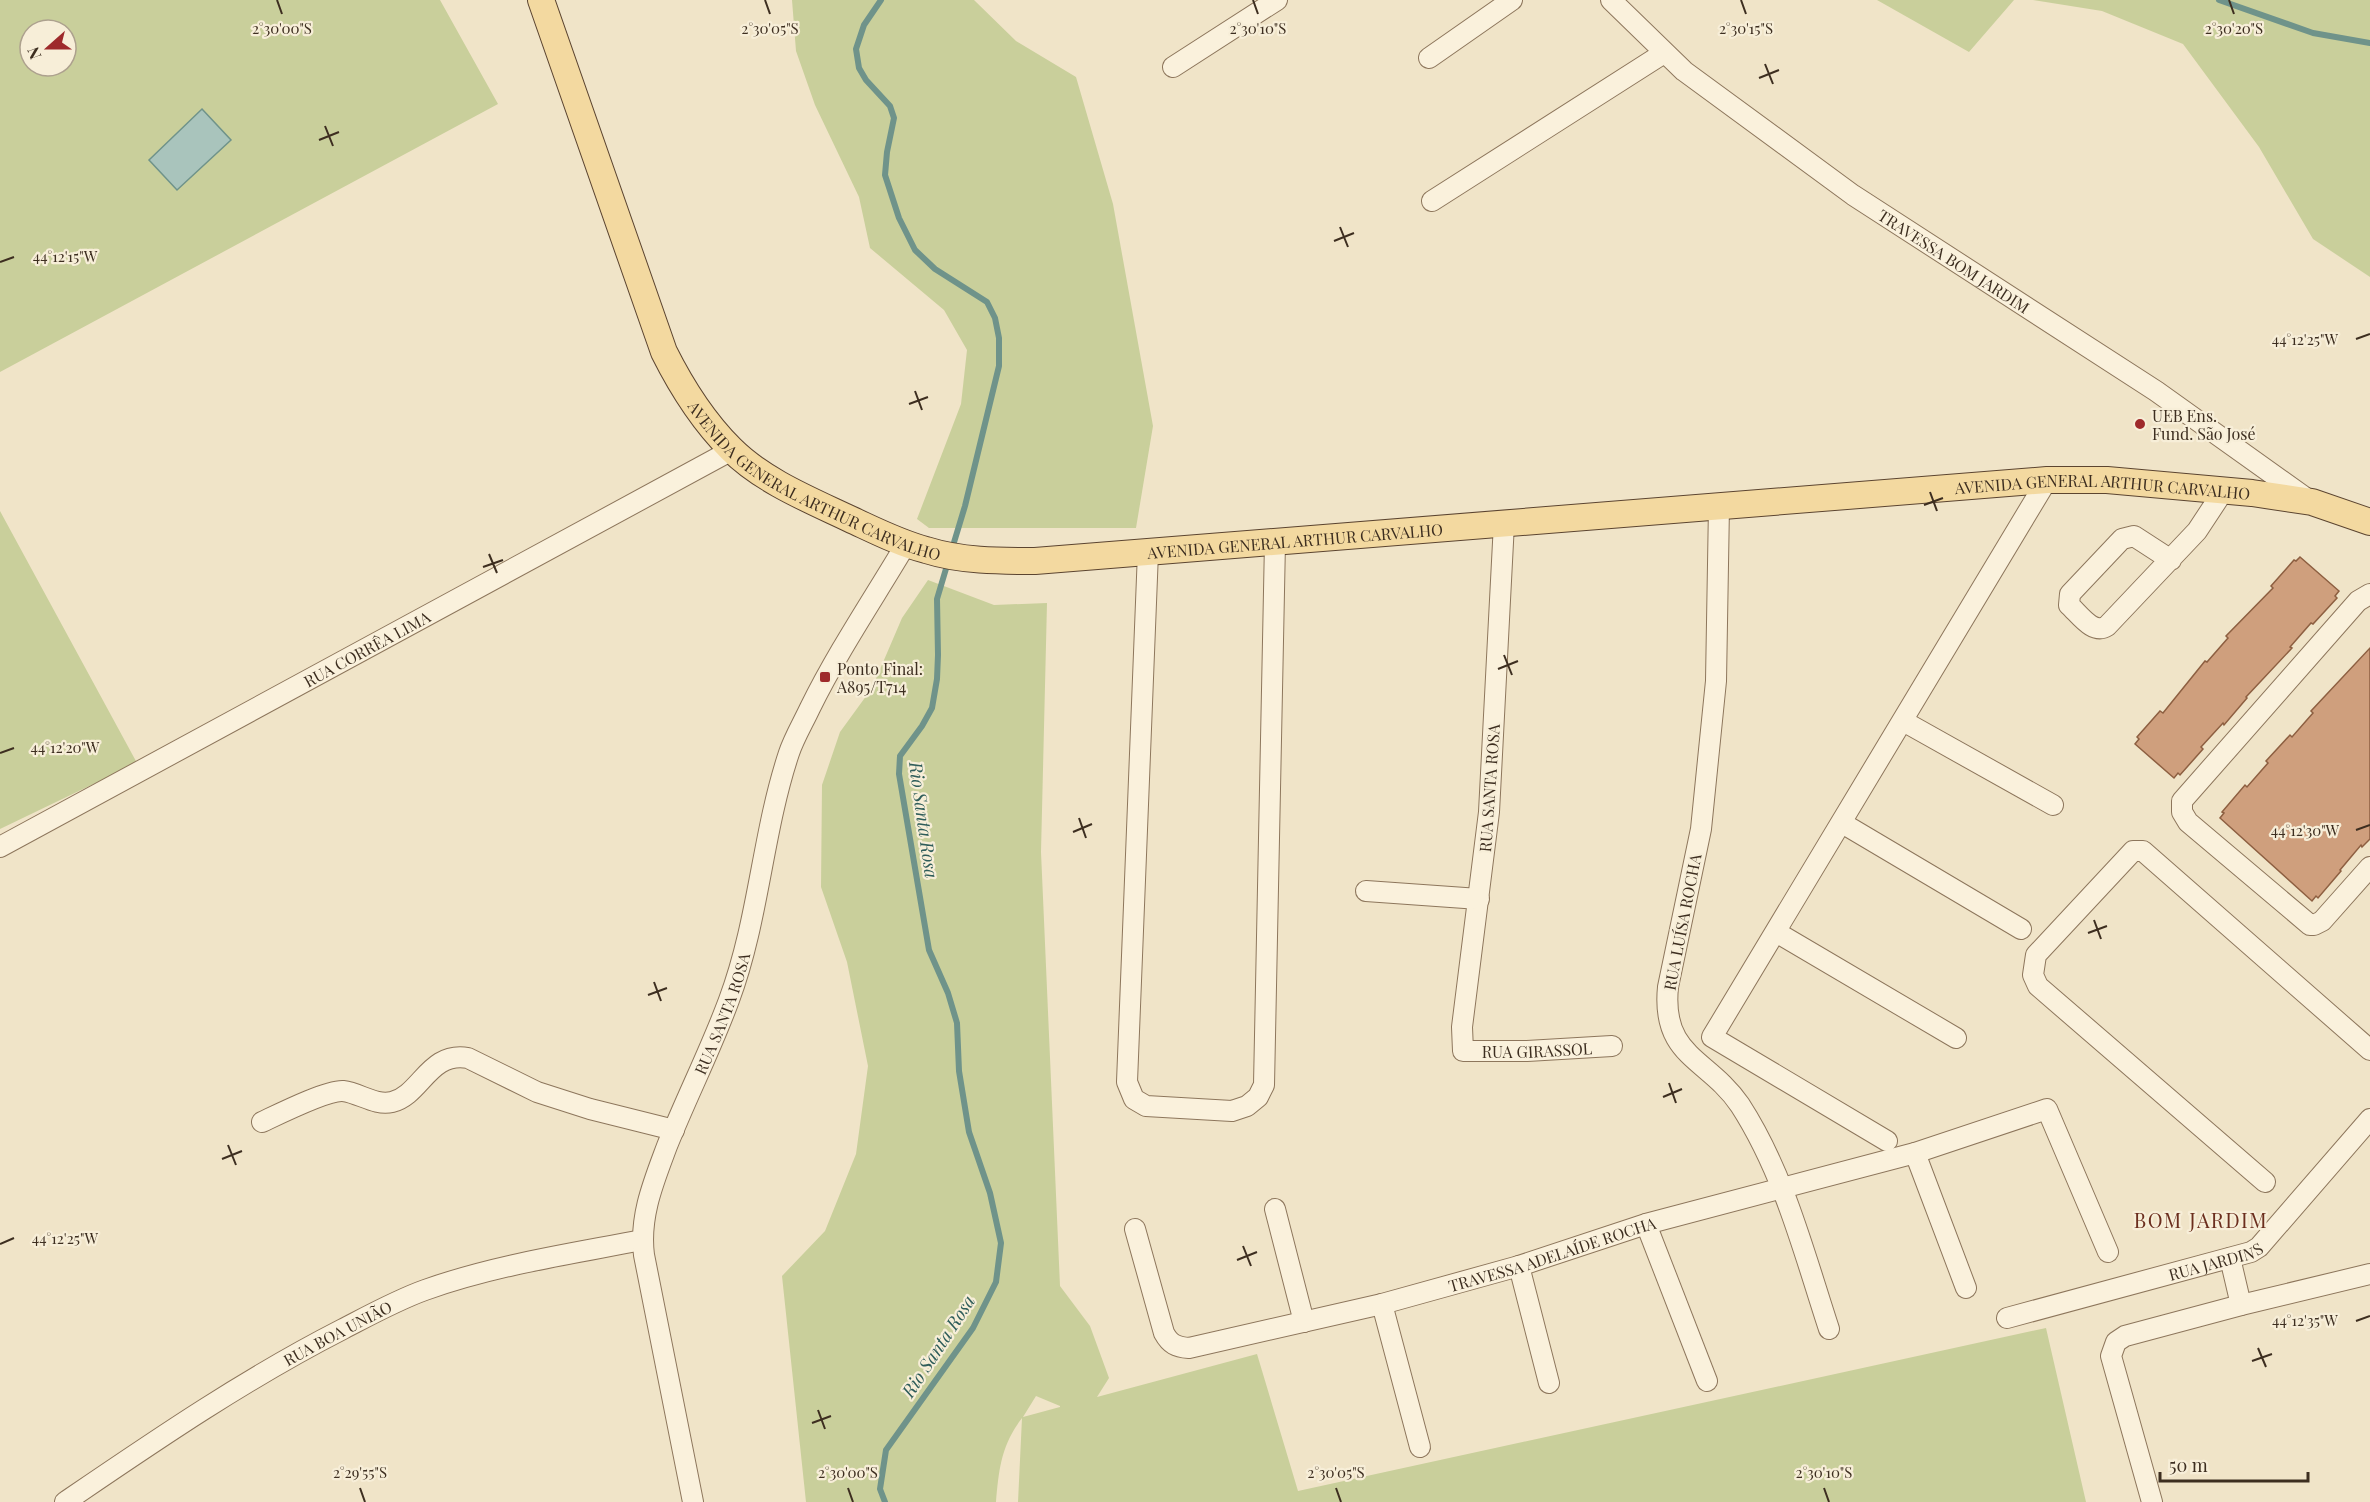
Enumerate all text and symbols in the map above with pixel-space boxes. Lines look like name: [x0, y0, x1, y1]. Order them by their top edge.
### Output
north arrow: [18, 18, 78, 78]
text: 2°30'00"S: [252, 18, 312, 38]
text: 2°30'05"S: [741, 18, 799, 38]
text: 2°30'10"S: [1230, 18, 1286, 38]
text: 2°30'15"S: [1719, 18, 1773, 38]
text: 2°30'20"S: [2205, 18, 2263, 38]
text: N: [21, 44, 45, 63]
street label: TRAVESSA BOM JARDIM: [1874, 204, 2034, 317]
text: 44°12'15"W: [33, 246, 98, 266]
text: 44°12'25"W: [2272, 329, 2339, 349]
street label: AVENIDA GENERAL ARTHUR CARVALHO: [684, 395, 943, 564]
place label: UEB Ens. Fund. São José: [2152, 405, 2256, 444]
marker: UEB Ens. Fund. São José: [2133, 417, 2147, 431]
street label: AVENIDA GENERAL ARTHUR CARVALHO: [1953, 470, 2251, 503]
street label: AVENIDA GENERAL ARTHUR CARVALHO: [1145, 518, 1444, 563]
street label: RUA CORRÊA LIMA: [300, 605, 434, 691]
place label: Ponto Final: A895/T714: [836, 658, 923, 697]
marker: Ponto Final: A895/T714: [818, 670, 832, 684]
street label: RUA SANTA ROSA: [1474, 722, 1504, 853]
text: 44°12'20"W: [31, 737, 100, 757]
water label: Rio Santa Rosa: [904, 759, 944, 880]
text: 44°12'30"W: [2271, 820, 2340, 840]
street label: RUA LUÍSA ROCHA: [1658, 851, 1706, 992]
street label: RUA SANTA ROSA: [689, 949, 754, 1077]
street label: RUA GIRASSOL: [1482, 1037, 1593, 1062]
district label: BOM JARDIM: [2134, 1206, 2268, 1233]
street label: TRAVESSA ADELAÍDE ROCHA: [1446, 1211, 1659, 1296]
text: 44°12'25"W: [32, 1228, 99, 1248]
street label: RUA JARDINS: [2166, 1237, 2266, 1284]
water label: Rio Santa Rosa: [895, 1290, 980, 1403]
street label: RUA BOA UNIÃO: [279, 1295, 395, 1370]
text: 44°12'35"W: [2272, 1310, 2338, 1330]
scale bar: [2160, 1445, 2308, 1483]
text: 50 m: [2169, 1453, 2208, 1477]
text: 2°29'55"S: [333, 1462, 387, 1482]
text: 2°30'00"S: [818, 1462, 878, 1482]
text: 2°30'05"S: [1307, 1462, 1365, 1482]
text: 2°30'10"S: [1796, 1462, 1852, 1482]

